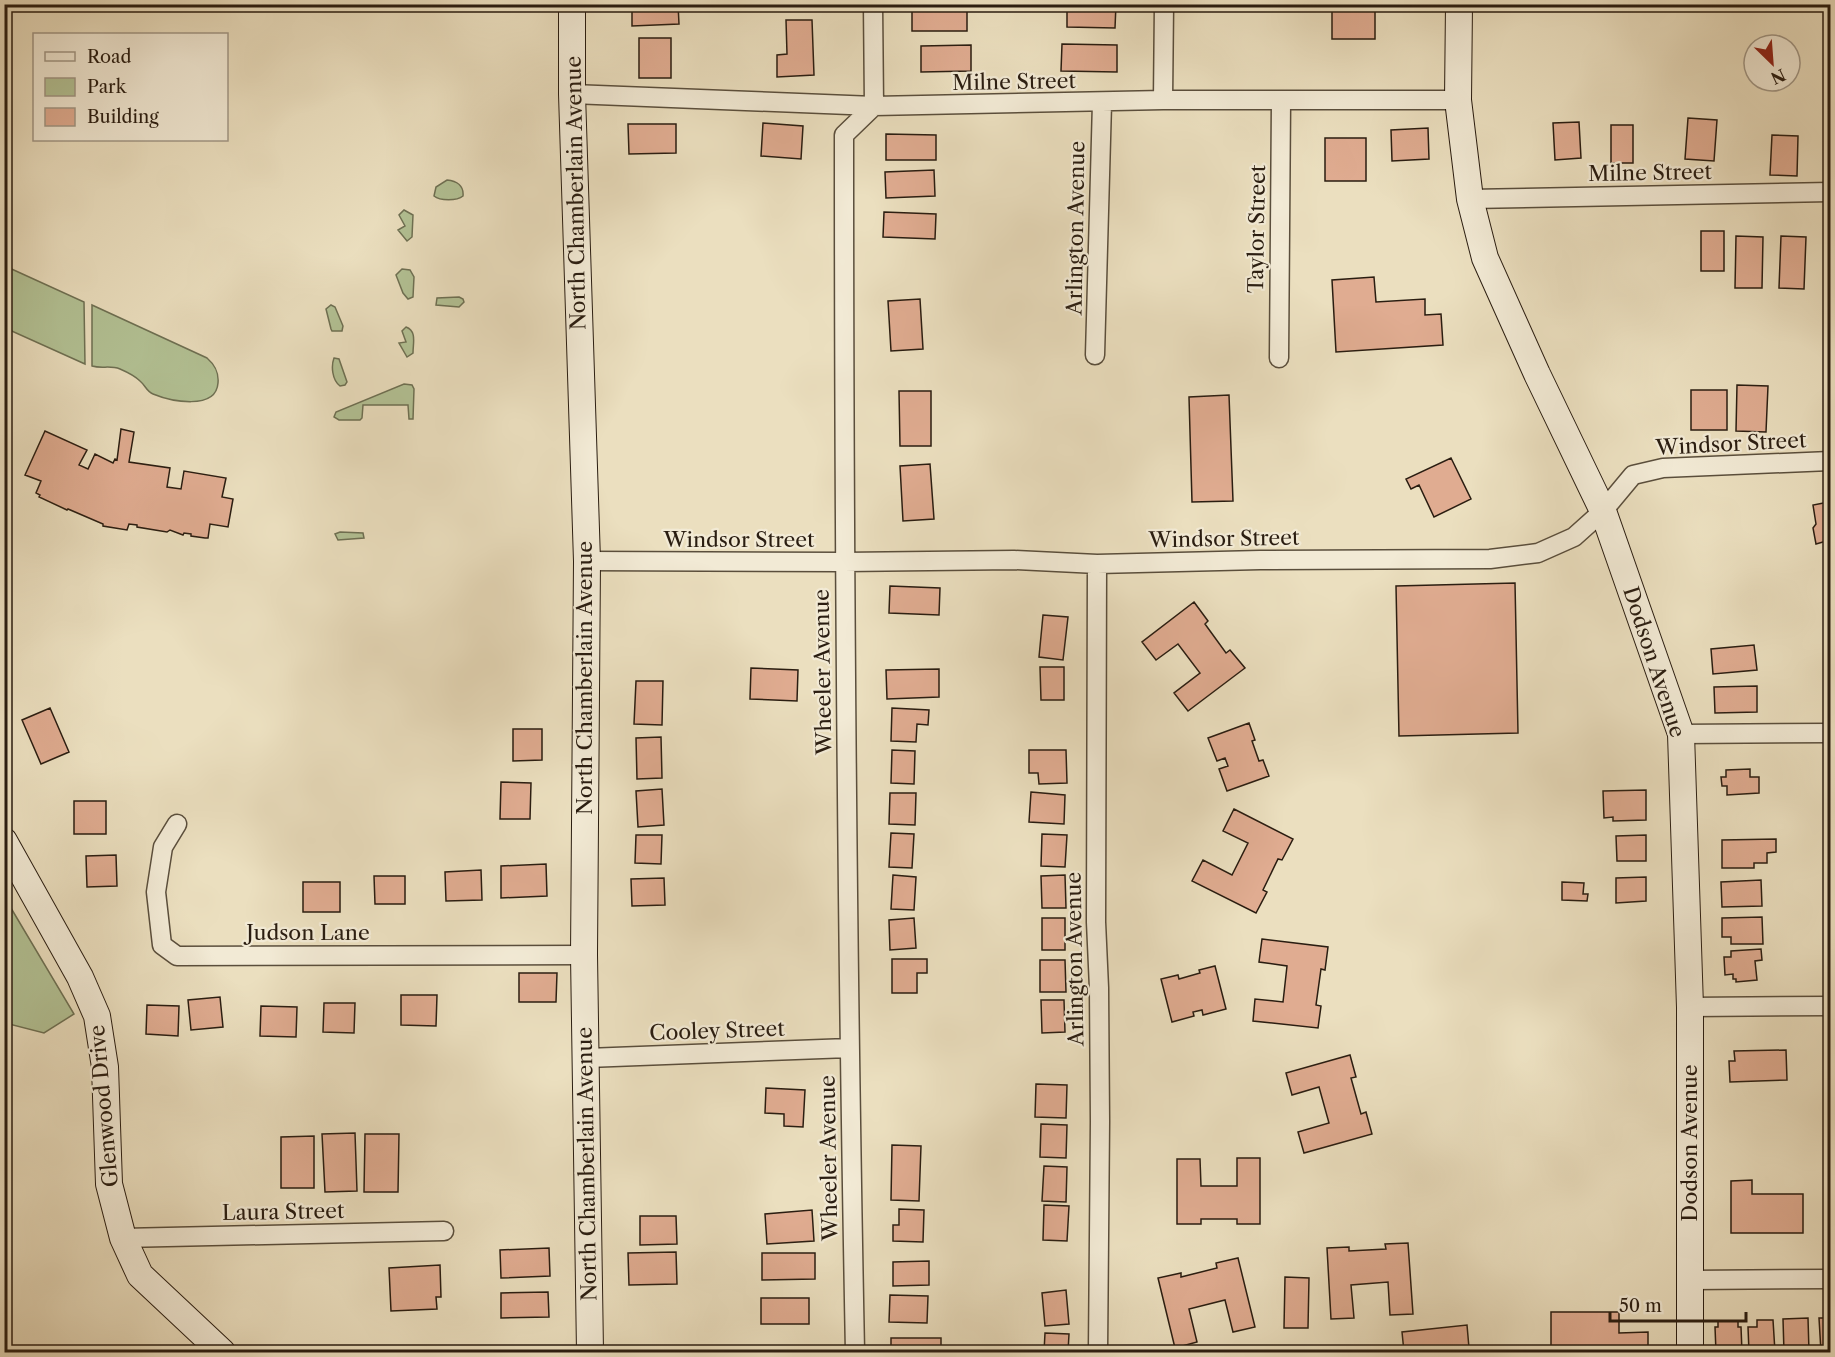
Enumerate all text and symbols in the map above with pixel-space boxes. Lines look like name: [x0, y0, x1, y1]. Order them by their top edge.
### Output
legend: [33, 33, 228, 141]
north arrow: [1742, 33, 1802, 93]
text: Road: [87, 46, 132, 68]
street label: North Chamberlain Avenue: [561, 56, 590, 330]
text: N: [1768, 65, 1789, 89]
street label: Milne Street: [952, 68, 1077, 95]
text: Park: [87, 76, 128, 98]
text: Building: [87, 106, 159, 128]
street label: Arlington Avenue: [1061, 141, 1090, 316]
street label: Milne Street: [1588, 159, 1713, 186]
street label: Taylor Street: [1243, 164, 1270, 293]
street label: Windsor Street: [1654, 427, 1808, 460]
street label: Windsor Street: [1147, 525, 1300, 552]
street label: Windsor Street: [663, 527, 815, 552]
street label: North Chamberlain Avenue: [572, 541, 597, 815]
street label: Dodson Avenue: [1618, 583, 1691, 740]
street label: Wheeler Avenue: [809, 589, 836, 756]
street label: Arlington Avenue: [1060, 872, 1089, 1047]
street label: Judson Lane: [243, 920, 370, 945]
street label: Cooley Street: [649, 1016, 786, 1045]
street label: Glenwood Drive: [84, 1024, 123, 1188]
street label: North Chamberlain Avenue: [572, 1027, 601, 1301]
street label: Dodson Avenue: [1677, 1064, 1702, 1222]
street label: Wheeler Avenue: [815, 1075, 842, 1242]
street label: Laura Street: [222, 1198, 345, 1225]
scale bar: [1610, 1285, 1746, 1323]
text: 50 m: [1619, 1295, 1662, 1317]

